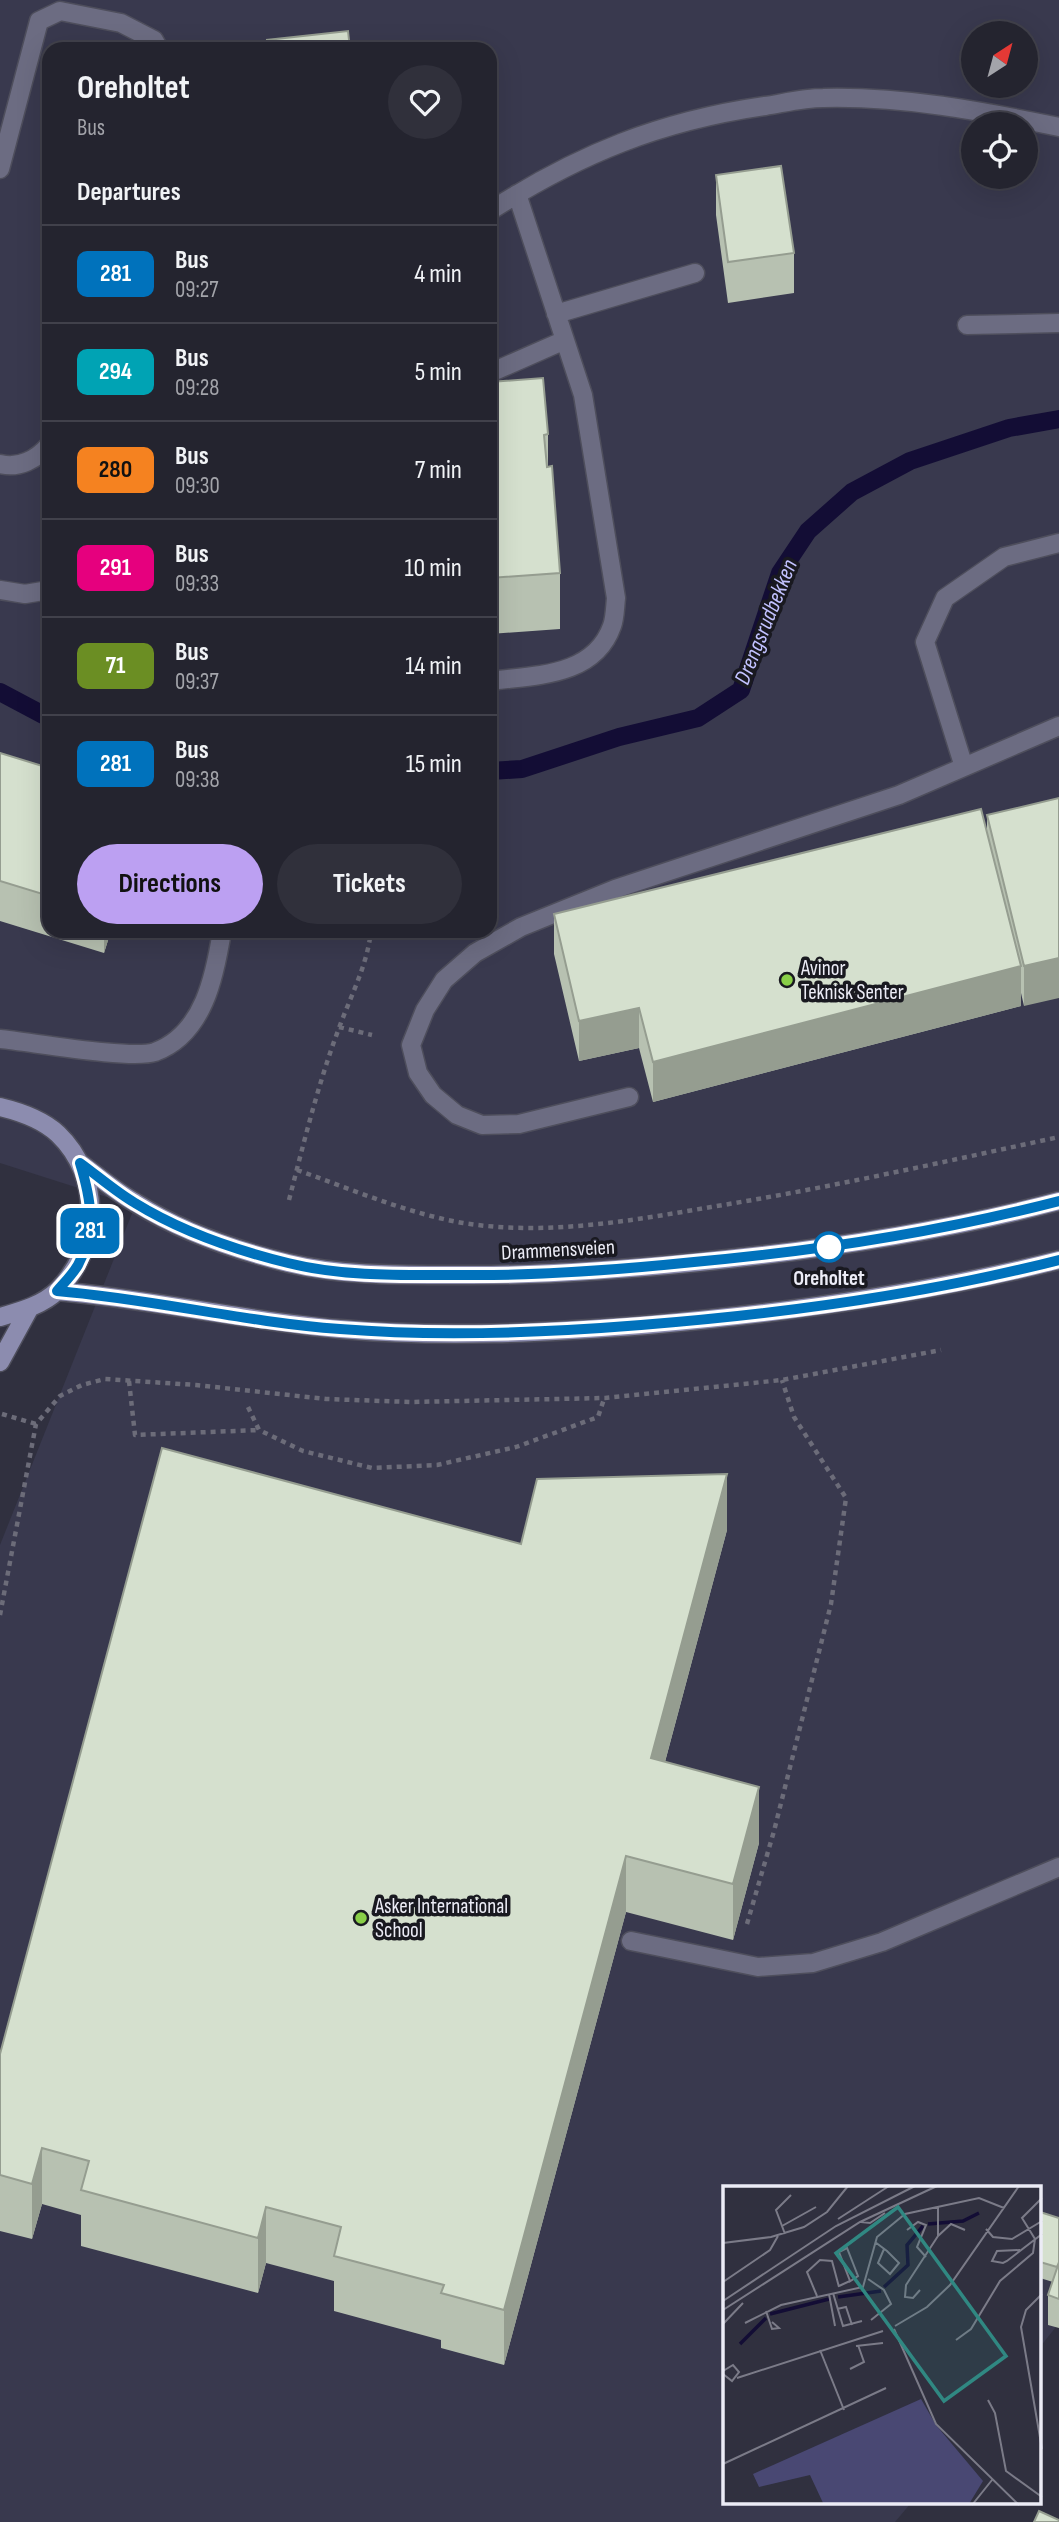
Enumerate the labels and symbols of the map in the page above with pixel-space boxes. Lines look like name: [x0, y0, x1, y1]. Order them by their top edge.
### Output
north arrow: [961, 21, 1038, 98]
water label: Drengsrudbekken: [728, 555, 804, 689]
place label: Avinor Teknisk Senter: [800, 956, 904, 1005]
marker: Avinor Teknisk Senter: [779, 972, 795, 988]
line badge: 281: [50, 1208, 130, 1254]
marker: Oreholtet: [814, 1232, 844, 1262]
street label: Drammensveien: [501, 1235, 615, 1265]
place label: Oreholtet: [793, 1266, 865, 1291]
place label: Asker International School: [374, 1894, 508, 1943]
marker: Asker International School: [353, 1910, 369, 1926]
inset map: [723, 2186, 1042, 2504]

